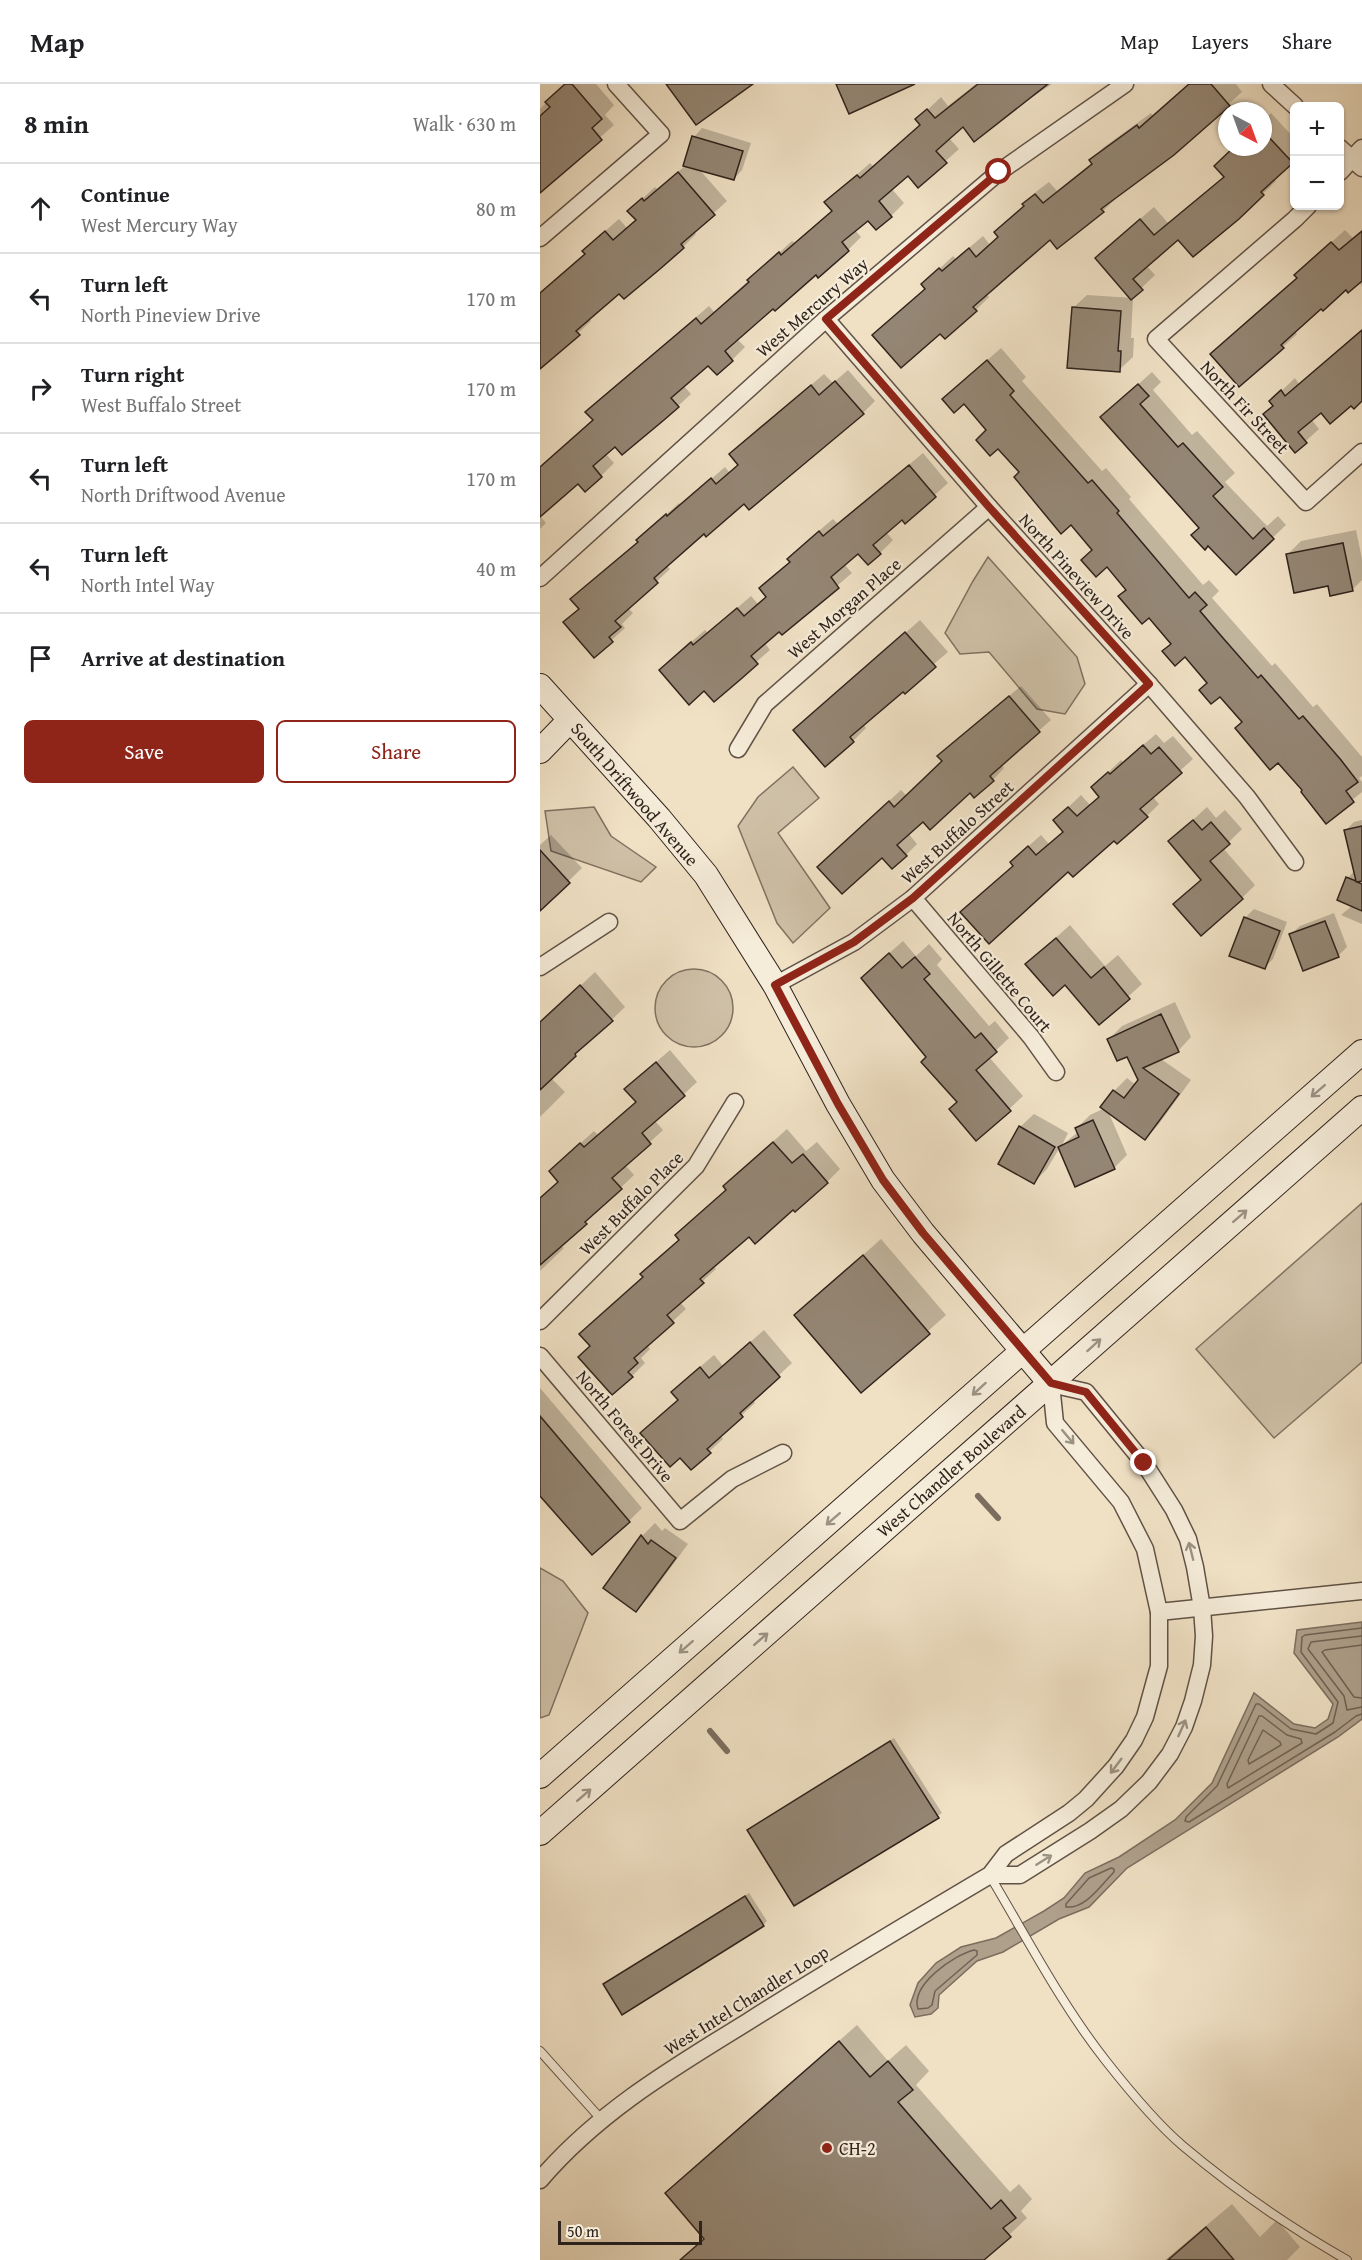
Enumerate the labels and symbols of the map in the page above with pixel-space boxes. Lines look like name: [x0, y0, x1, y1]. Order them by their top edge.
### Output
north arrow: [1218, 102, 1272, 156]
route start: [985, 158, 1011, 184]
street label: West Mercury Way: [750, 251, 874, 363]
street label: North Fir Street: [1194, 354, 1296, 460]
street label: North Pineview Drive: [1013, 507, 1141, 645]
street label: West Morgan Place: [781, 551, 907, 665]
street label: South Driftwood Avenue: [565, 716, 705, 872]
street label: West Buffalo Street: [894, 773, 1020, 890]
street label: North Gillette Court: [941, 906, 1059, 1039]
one-way arrow: [1311, 1084, 1326, 1098]
street label: West Buffalo Place: [573, 1145, 689, 1261]
one-way arrow: [1233, 1209, 1248, 1223]
one-way arrow: [1086, 1338, 1101, 1352]
street label: North Forest Drive: [570, 1364, 680, 1488]
one-way arrow: [972, 1382, 987, 1396]
street label: West Chandler Boulevard: [870, 1398, 1032, 1544]
one-way arrow: [1061, 1429, 1074, 1445]
route end: [1130, 1449, 1156, 1475]
one-way arrow: [825, 1512, 841, 1525]
one-way arrow: [1184, 1542, 1196, 1561]
one-way arrow: [753, 1632, 768, 1646]
one-way arrow: [679, 1640, 694, 1654]
one-way arrow: [1177, 1720, 1189, 1738]
one-way arrow: [1110, 1757, 1122, 1773]
one-way arrow: [576, 1788, 591, 1802]
one-way arrow: [1035, 1854, 1052, 1866]
street label: West Intel Chandler Loop: [658, 1938, 834, 2062]
place label: CH-2: [839, 2135, 876, 2162]
marker: CH-2: [820, 2141, 834, 2155]
scale bar: [558, 2218, 702, 2246]

